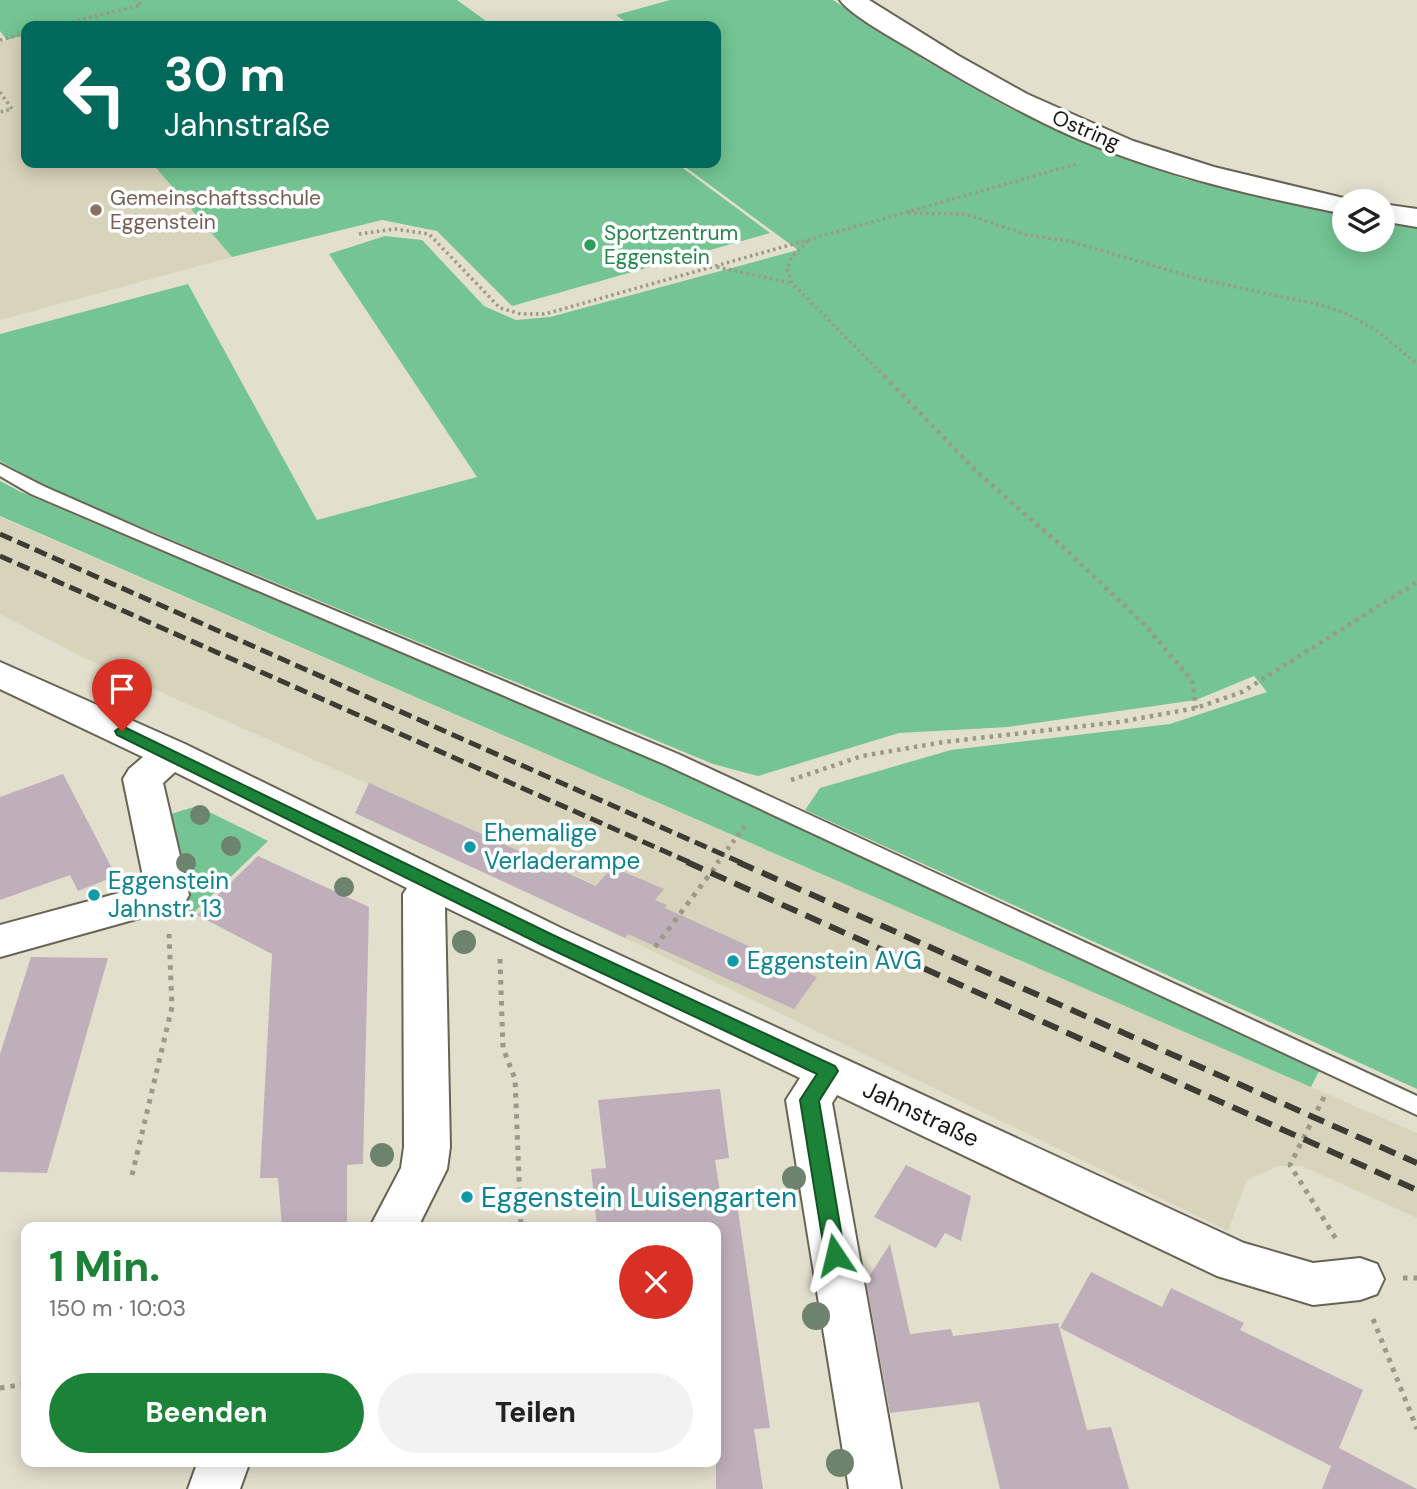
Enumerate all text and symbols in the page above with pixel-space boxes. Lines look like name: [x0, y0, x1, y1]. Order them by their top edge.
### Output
text: 30 m: [164, 42, 286, 106]
icon: left: [49, 49, 140, 140]
street label: Ostring: [1048, 103, 1124, 157]
text: Jahnstraße: [164, 104, 330, 146]
place label: Gemeinschaftsschule Eggenstein: [110, 184, 321, 236]
map controls: [1332, 189, 1395, 252]
button: layers: [1332, 189, 1395, 252]
marker: Gemeinschaftsschule Eggenstein: [88, 202, 104, 218]
place label: Sportzentrum Eggenstein: [604, 219, 738, 271]
marker: Sportzentrum Eggenstein: [582, 237, 598, 253]
pin: [92, 659, 152, 731]
icon: arrive: [103, 670, 141, 708]
place label: Ehemalige Verladerampe: [484, 817, 640, 876]
marker: Ehemalige Verladerampe: [462, 839, 478, 855]
place label: Eggenstein Jahnstr. 13: [108, 865, 229, 924]
marker: Eggenstein Jahnstr. 13: [86, 887, 102, 903]
place label: Eggenstein AVG: [747, 945, 922, 976]
marker: Eggenstein AVG: [725, 953, 741, 969]
street label: Jahnstraße: [858, 1073, 984, 1154]
place label: Eggenstein Luisengarten: [481, 1179, 797, 1216]
marker: Eggenstein Luisengarten: [459, 1189, 475, 1205]
position arrow: [798, 1218, 872, 1292]
text: 1 Min.: [49, 1239, 160, 1294]
button: close: [619, 1245, 693, 1319]
text: 150 m · 10:03: [49, 1293, 186, 1323]
button: Beenden: [49, 1373, 364, 1453]
button: Teilen: [378, 1373, 693, 1453]

